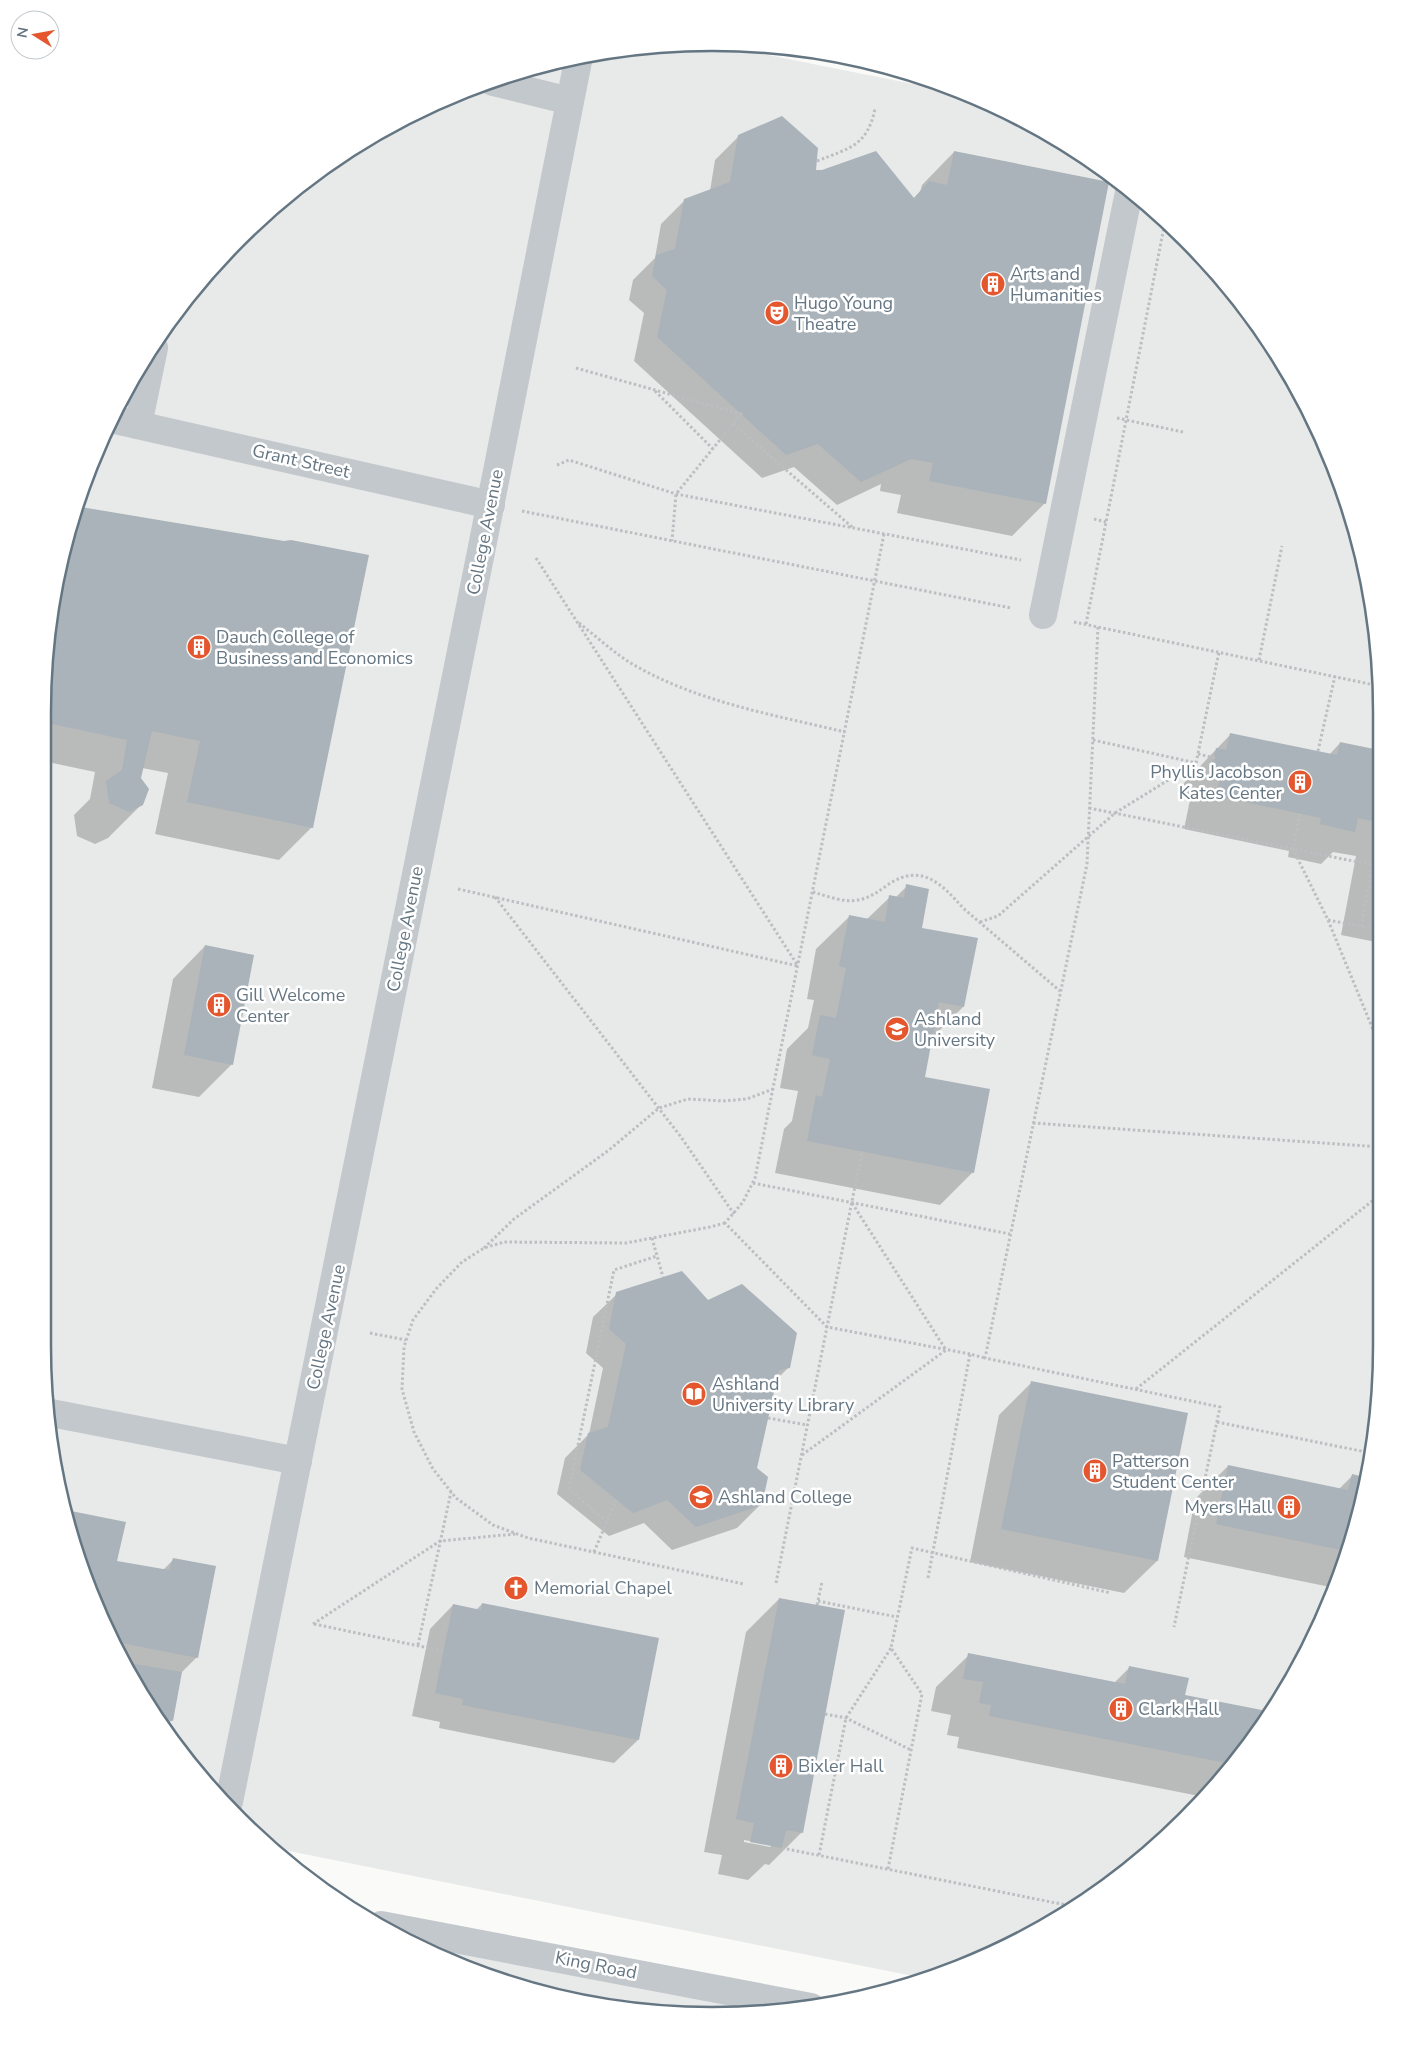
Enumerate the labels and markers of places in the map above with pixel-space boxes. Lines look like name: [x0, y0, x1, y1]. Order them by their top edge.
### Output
place label: Arts and Humanities: [1010, 262, 1102, 307]
building icon: Arts and Humanities: [980, 271, 1006, 297]
place label: Hugo Young Theatre: [794, 291, 893, 336]
theatre icon: Hugo Young Theatre: [764, 300, 790, 326]
place label: Dauch College of Business and Economics: [216, 625, 413, 670]
building icon: Dauch College of Business and Economics: [186, 634, 212, 660]
place label: Phyllis Jacobson Kates Center: [1150, 760, 1283, 805]
building icon: Phyllis Jacobson Kates Center: [1287, 769, 1313, 795]
place label: Gill Welcome Center: [236, 983, 345, 1028]
building icon: Gill Welcome Center: [206, 992, 232, 1018]
place label: Ashland University: [914, 1007, 996, 1052]
school or university icon: Ashland University: [884, 1016, 910, 1042]
place label: Ashland University Library: [712, 1372, 855, 1417]
library icon: Ashland University Library: [681, 1381, 707, 1407]
place label: Patterson Student Center: [1112, 1449, 1235, 1494]
building icon: Patterson Student Center: [1082, 1458, 1108, 1484]
school or university icon: Ashland College: [688, 1484, 714, 1510]
place label: Ashland College: [718, 1485, 852, 1509]
building icon: Myers Hall: [1276, 1494, 1302, 1520]
place label: Myers Hall: [1184, 1495, 1273, 1519]
church icon: Memorial Chapel: [503, 1575, 529, 1601]
place label: Memorial Chapel: [534, 1576, 672, 1600]
building icon: Clark Hall: [1108, 1696, 1134, 1722]
place label: Clark Hall: [1138, 1697, 1220, 1721]
building icon: Bixler Hall: [768, 1753, 794, 1779]
place label: Bixler Hall: [798, 1754, 884, 1778]

